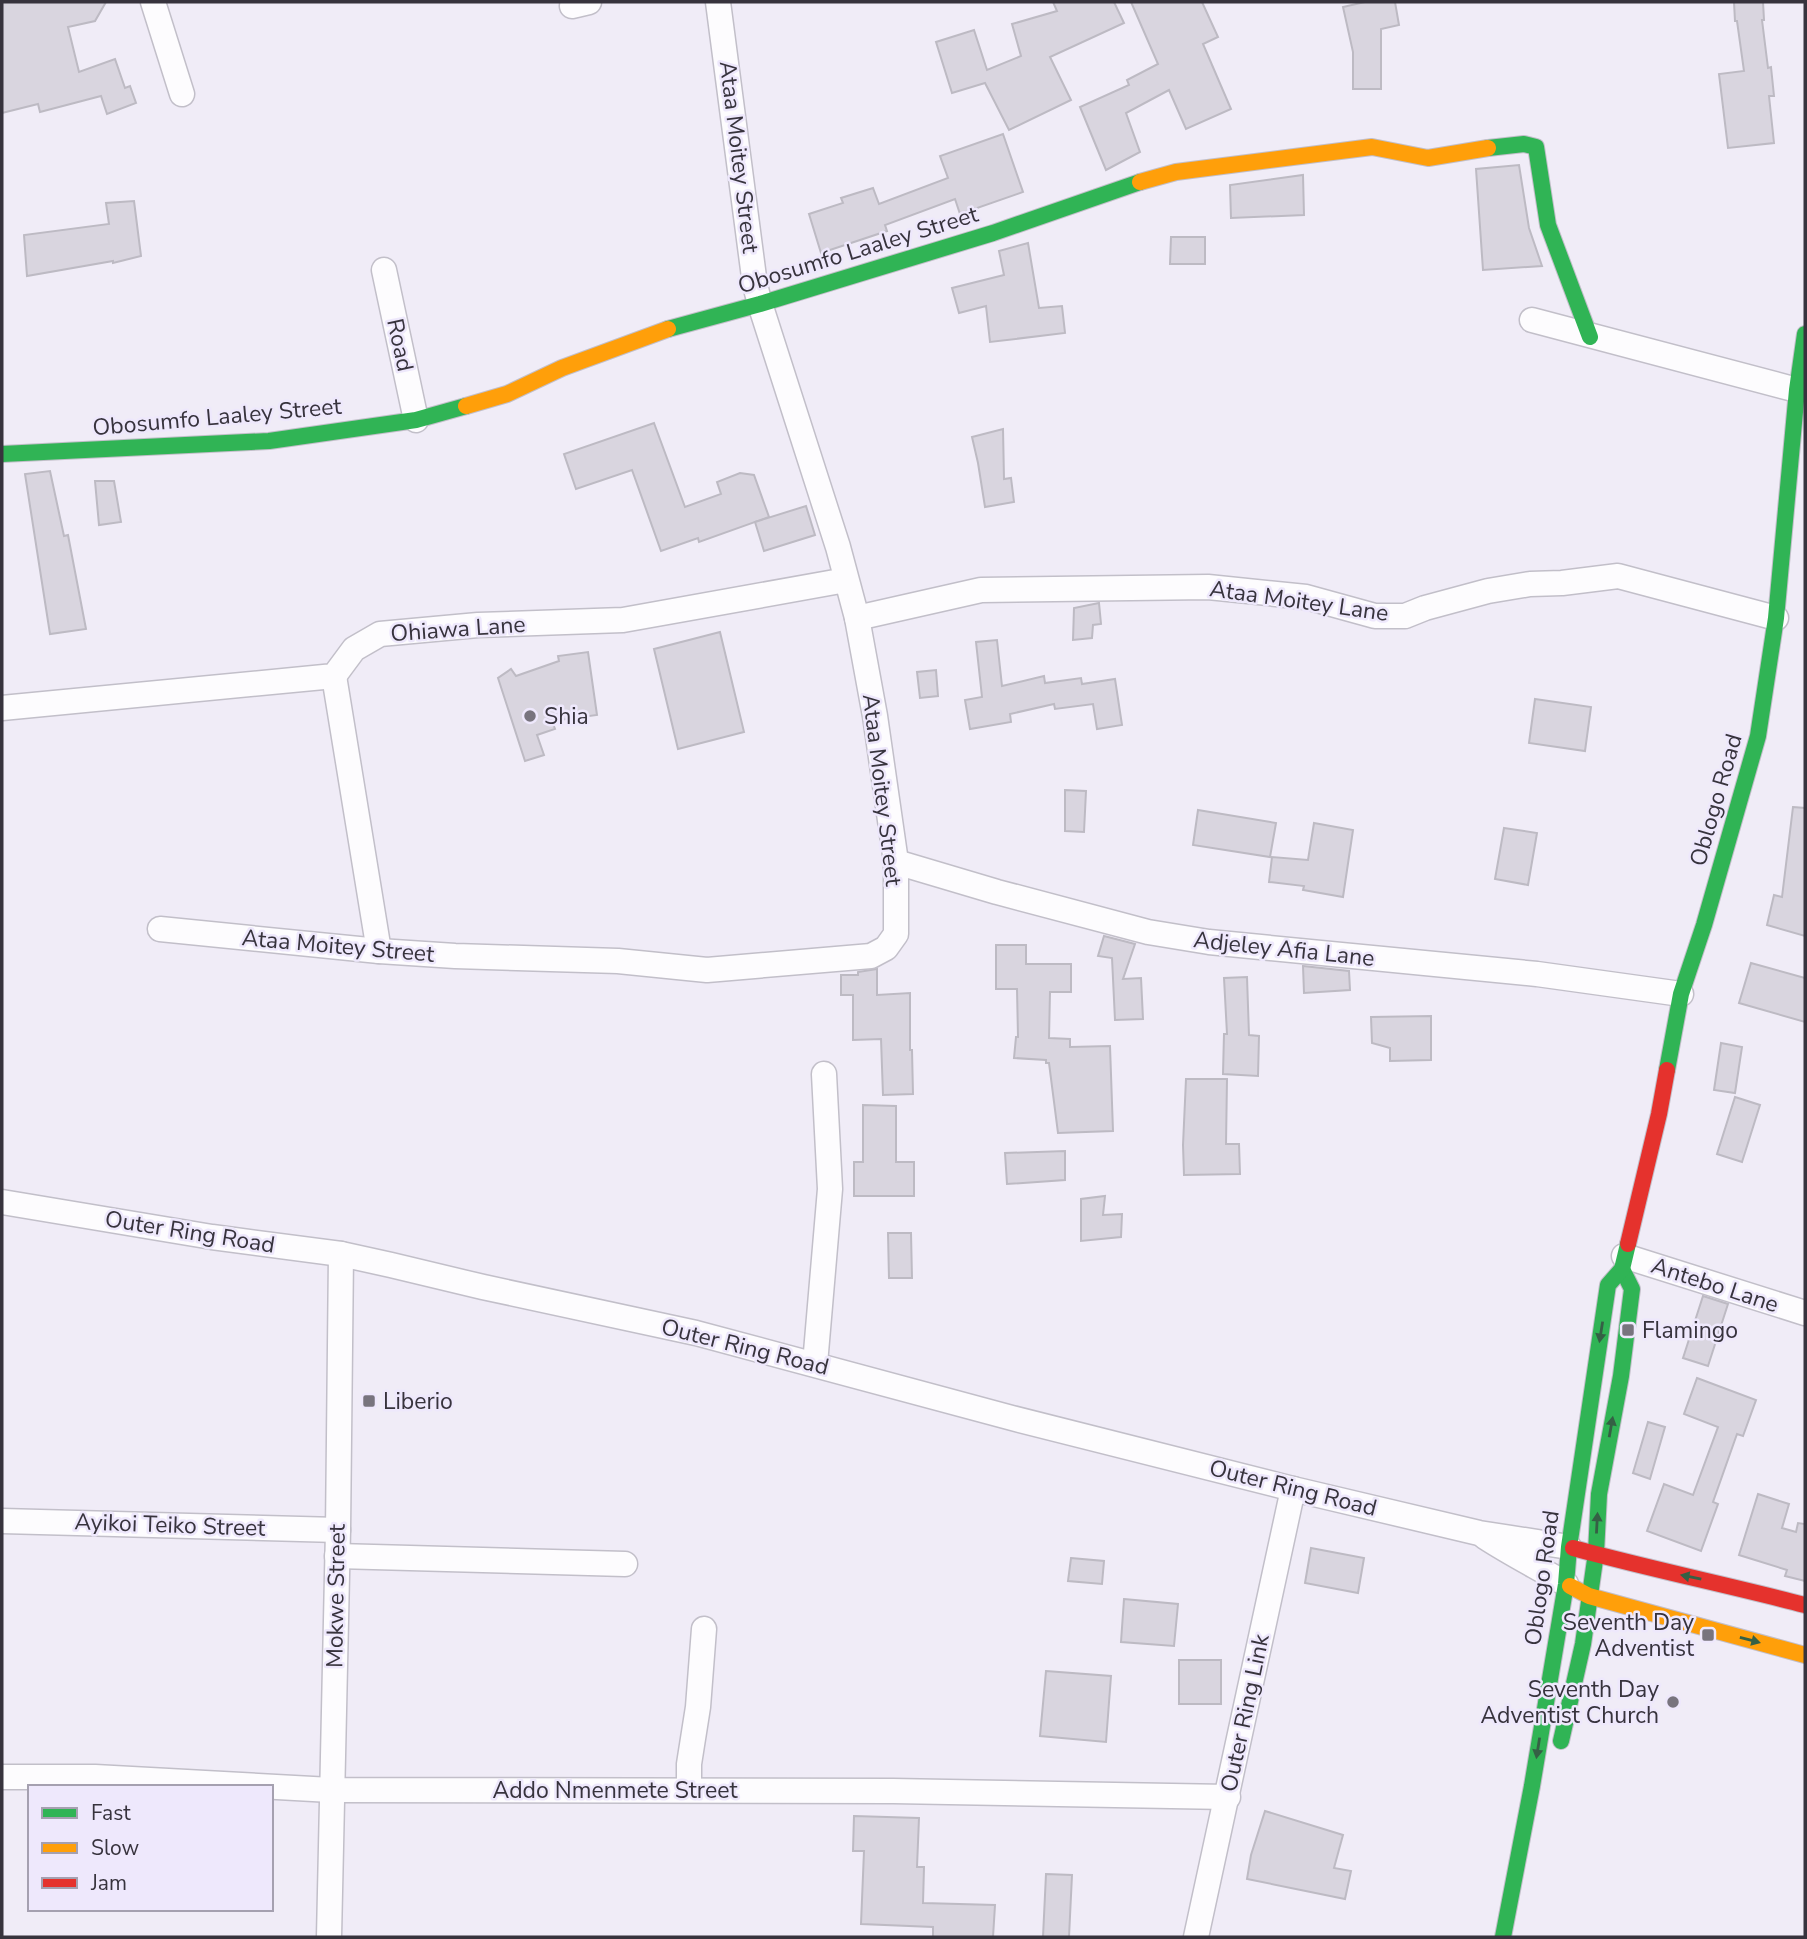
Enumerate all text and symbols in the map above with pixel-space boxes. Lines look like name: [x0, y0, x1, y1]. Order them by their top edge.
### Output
street label: Ataa Moitey Street: [712, 59, 766, 256]
street label: Obosumfo Laaley Street: [734, 198, 983, 301]
street label: Road: [379, 316, 421, 374]
street label: Obosumfo Laaley Street: [91, 391, 344, 443]
street label: Ataa Moitey Lane: [1208, 573, 1390, 629]
street label: Ohiawa Lane: [389, 609, 527, 649]
street label: Ataa Moitey Street: [855, 692, 909, 889]
place label: Shia: [544, 701, 589, 732]
marker: Shia: [522, 708, 538, 724]
street label: Oblogo Road: [1682, 730, 1750, 870]
street label: Ataa Moitey Street: [240, 922, 436, 970]
street label: Adjeley Afia Lane: [1192, 924, 1376, 974]
street label: Outer Ring Road: [103, 1203, 277, 1261]
street label: Antebo Lane: [1647, 1250, 1783, 1320]
street label: Outer Ring Road: [658, 1311, 832, 1383]
place label: Flamingo: [1642, 1315, 1738, 1346]
one-way arrow: [1595, 1322, 1606, 1344]
marker: Flamingo: [1620, 1322, 1636, 1338]
place label: Liberio: [383, 1386, 453, 1417]
marker: Liberio: [361, 1393, 377, 1409]
one-way arrow: [1606, 1415, 1617, 1437]
street label: Outer Ring Road: [1206, 1452, 1380, 1524]
street label: Ayikoi Teiko Street: [74, 1506, 267, 1544]
street label: Oblogo Road: [1517, 1508, 1567, 1648]
one-way arrow: [1592, 1512, 1603, 1534]
street label: Mokwe Street: [319, 1523, 353, 1668]
one-way arrow: [1680, 1571, 1702, 1582]
place label: Seventh Day Adventist: [1563, 1607, 1695, 1664]
marker: Seventh Day Adventist: [1700, 1627, 1716, 1643]
street label: Outer Ring Link: [1213, 1631, 1277, 1795]
one-way arrow: [1740, 1636, 1761, 1646]
place label: Seventh Day Adventist Church: [1480, 1674, 1659, 1731]
marker: Seventh Day Adventist Church: [1665, 1694, 1681, 1710]
one-way arrow: [1532, 1737, 1543, 1759]
street label: Addo Nmenmete Street: [493, 1775, 738, 1806]
legend: [28, 1785, 273, 1911]
text: Fast: [91, 1799, 131, 1827]
text: Slow: [91, 1834, 140, 1862]
text: Jam: [90, 1869, 127, 1897]

